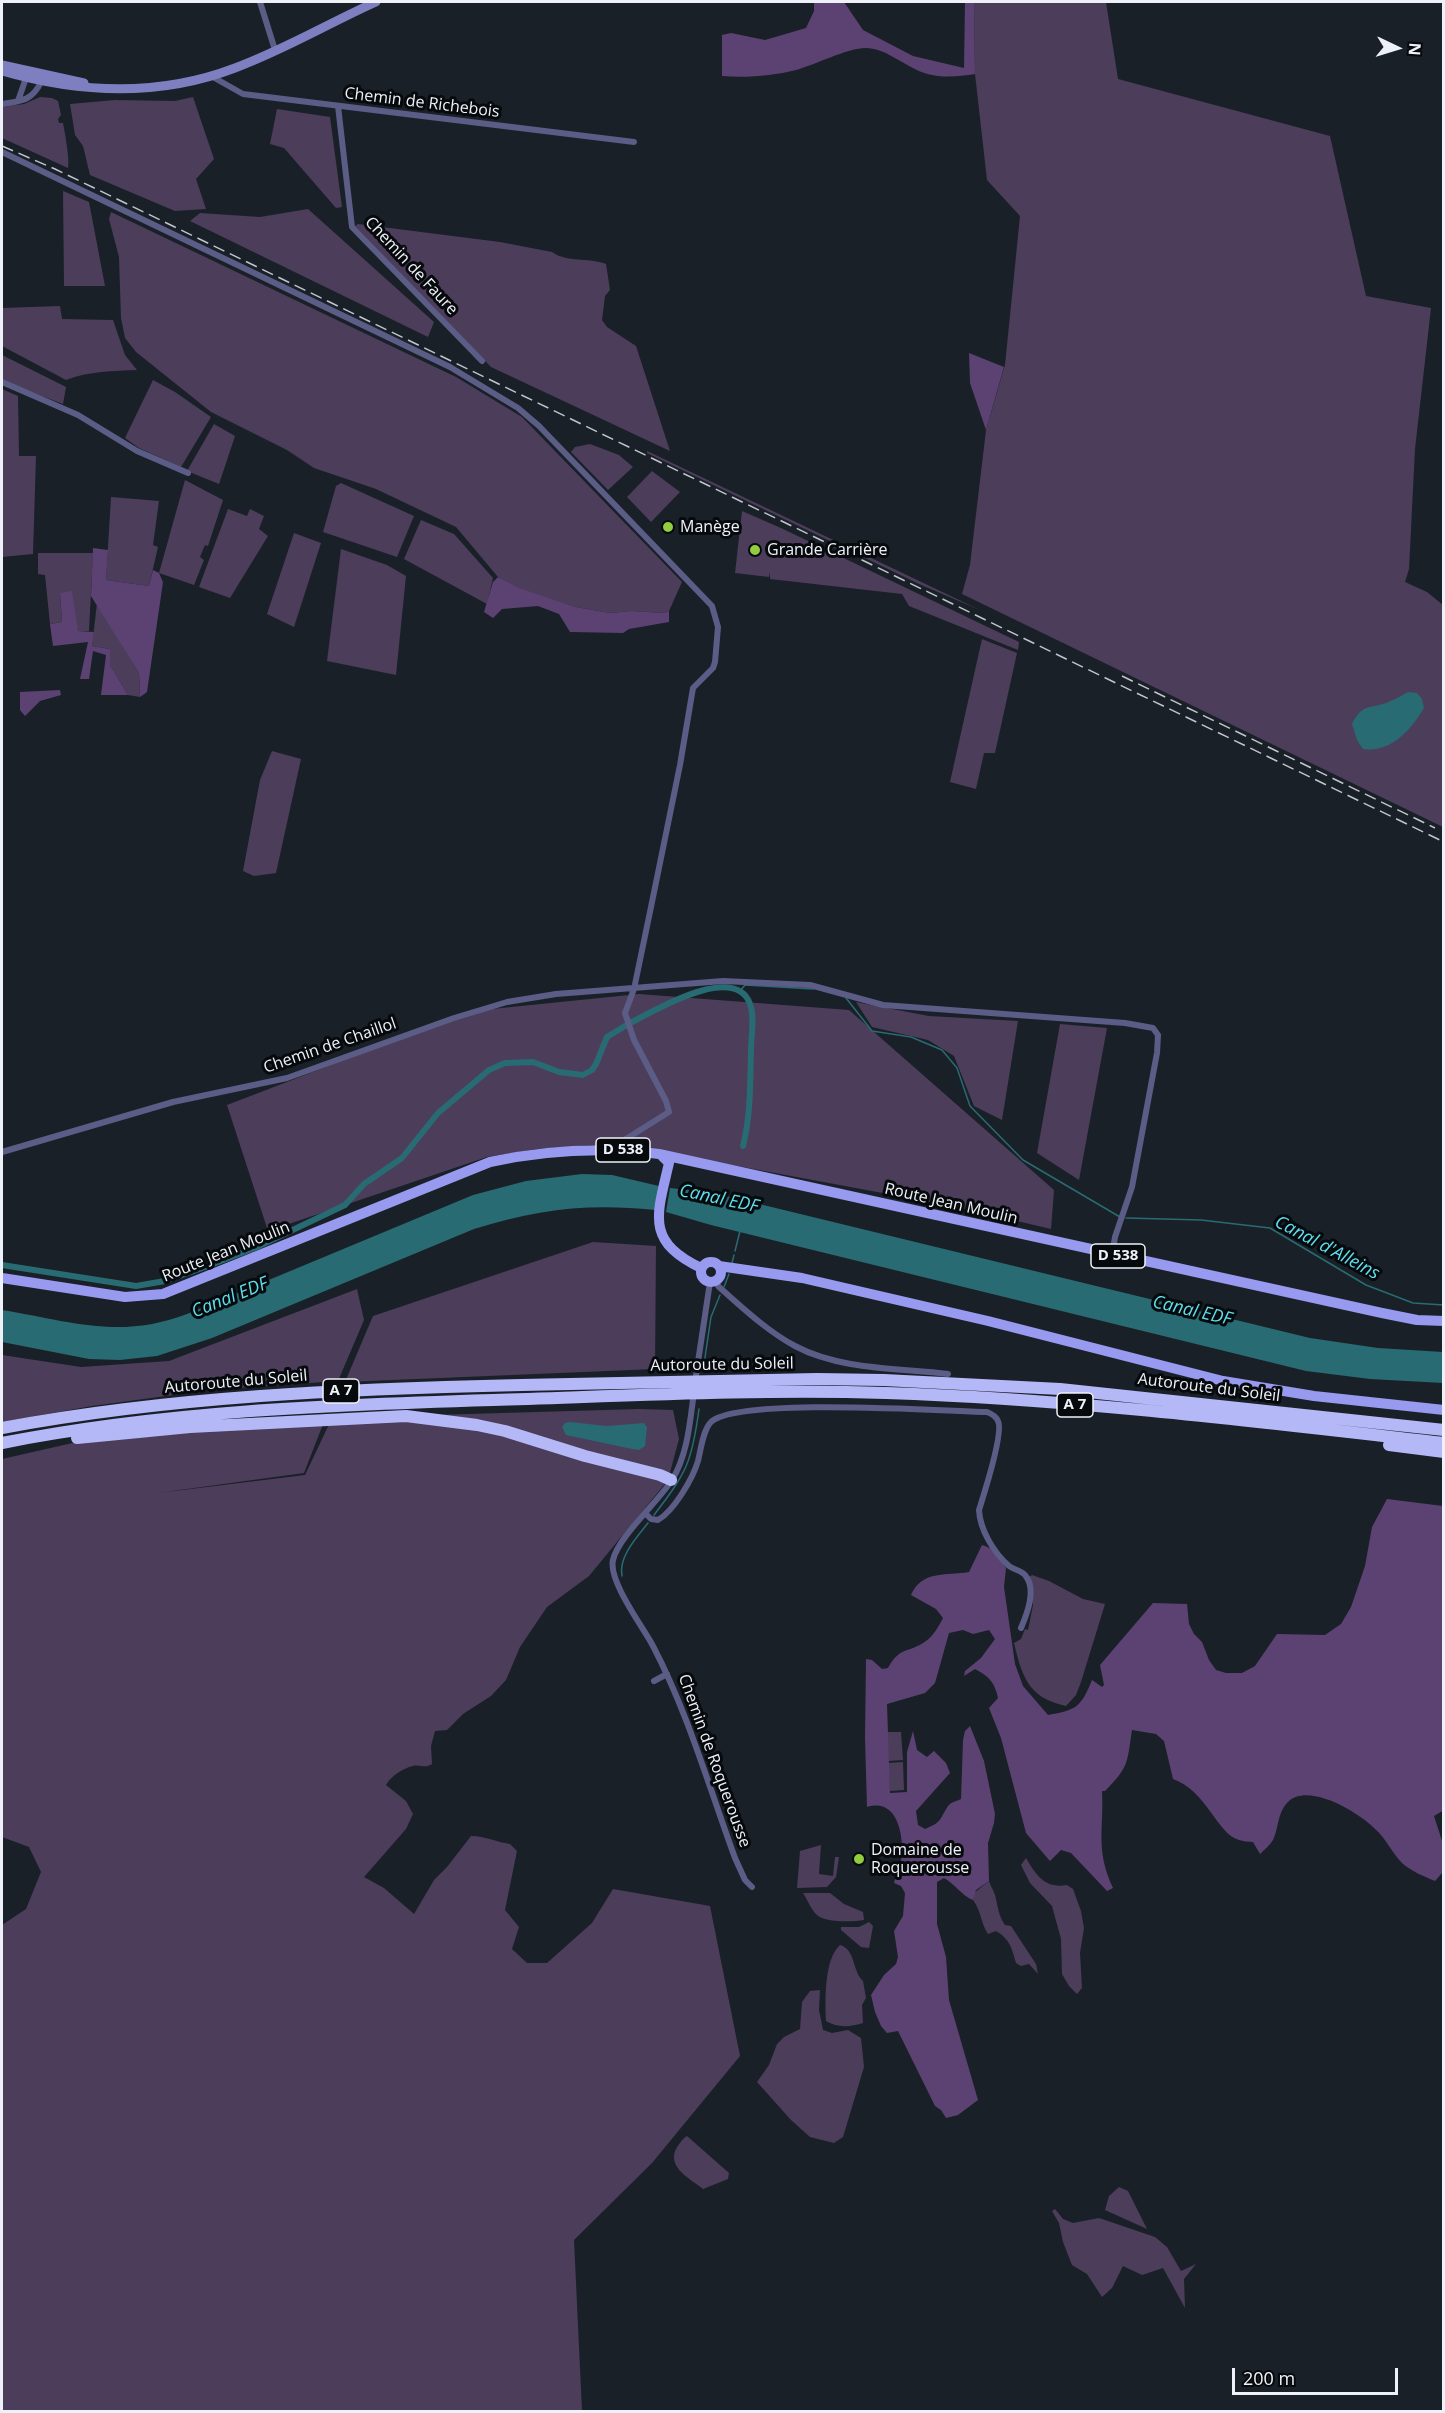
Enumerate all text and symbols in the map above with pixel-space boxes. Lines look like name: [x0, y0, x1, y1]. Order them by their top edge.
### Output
north arrow: [1367, 18, 1427, 78]
text: N: [1404, 42, 1426, 57]
street label: Chemin de Richebois: [343, 84, 501, 122]
street label: Chemin de Faure: [361, 213, 461, 319]
place label: Manège: [680, 517, 740, 537]
marker: Manège: [661, 520, 675, 534]
place label: Grande Carrière: [767, 540, 887, 560]
marker: Grande Carrière: [748, 543, 762, 557]
street label: Chemin de Chaillol: [261, 1014, 399, 1078]
road number: D 538: [596, 1138, 650, 1162]
street label: Route Jean Moulin: [883, 1179, 1019, 1229]
water label: Canal EDF: [677, 1180, 761, 1218]
water label: Canal d'Alleins: [1271, 1211, 1383, 1285]
street label: Route Jean Moulin: [159, 1218, 293, 1286]
road number: D 538: [1091, 1244, 1145, 1268]
water label: Canal EDF: [189, 1273, 271, 1323]
water label: Canal EDF: [1150, 1291, 1234, 1331]
street label: Autoroute du Soleil: [650, 1354, 794, 1376]
street label: Autoroute du Soleil: [164, 1366, 308, 1398]
street label: Autoroute du Soleil: [1137, 1370, 1281, 1406]
road number: A 7: [323, 1379, 359, 1403]
road number: A 7: [1057, 1393, 1093, 1417]
street label: Chemin de Roquerousse: [674, 1672, 754, 1850]
place label: Domaine de Roquerousse: [871, 1840, 969, 1878]
marker: Domaine de Roquerousse: [852, 1852, 866, 1866]
scale bar: [1235, 2356, 1402, 2394]
text: 200 m: [1243, 2366, 1295, 2390]

